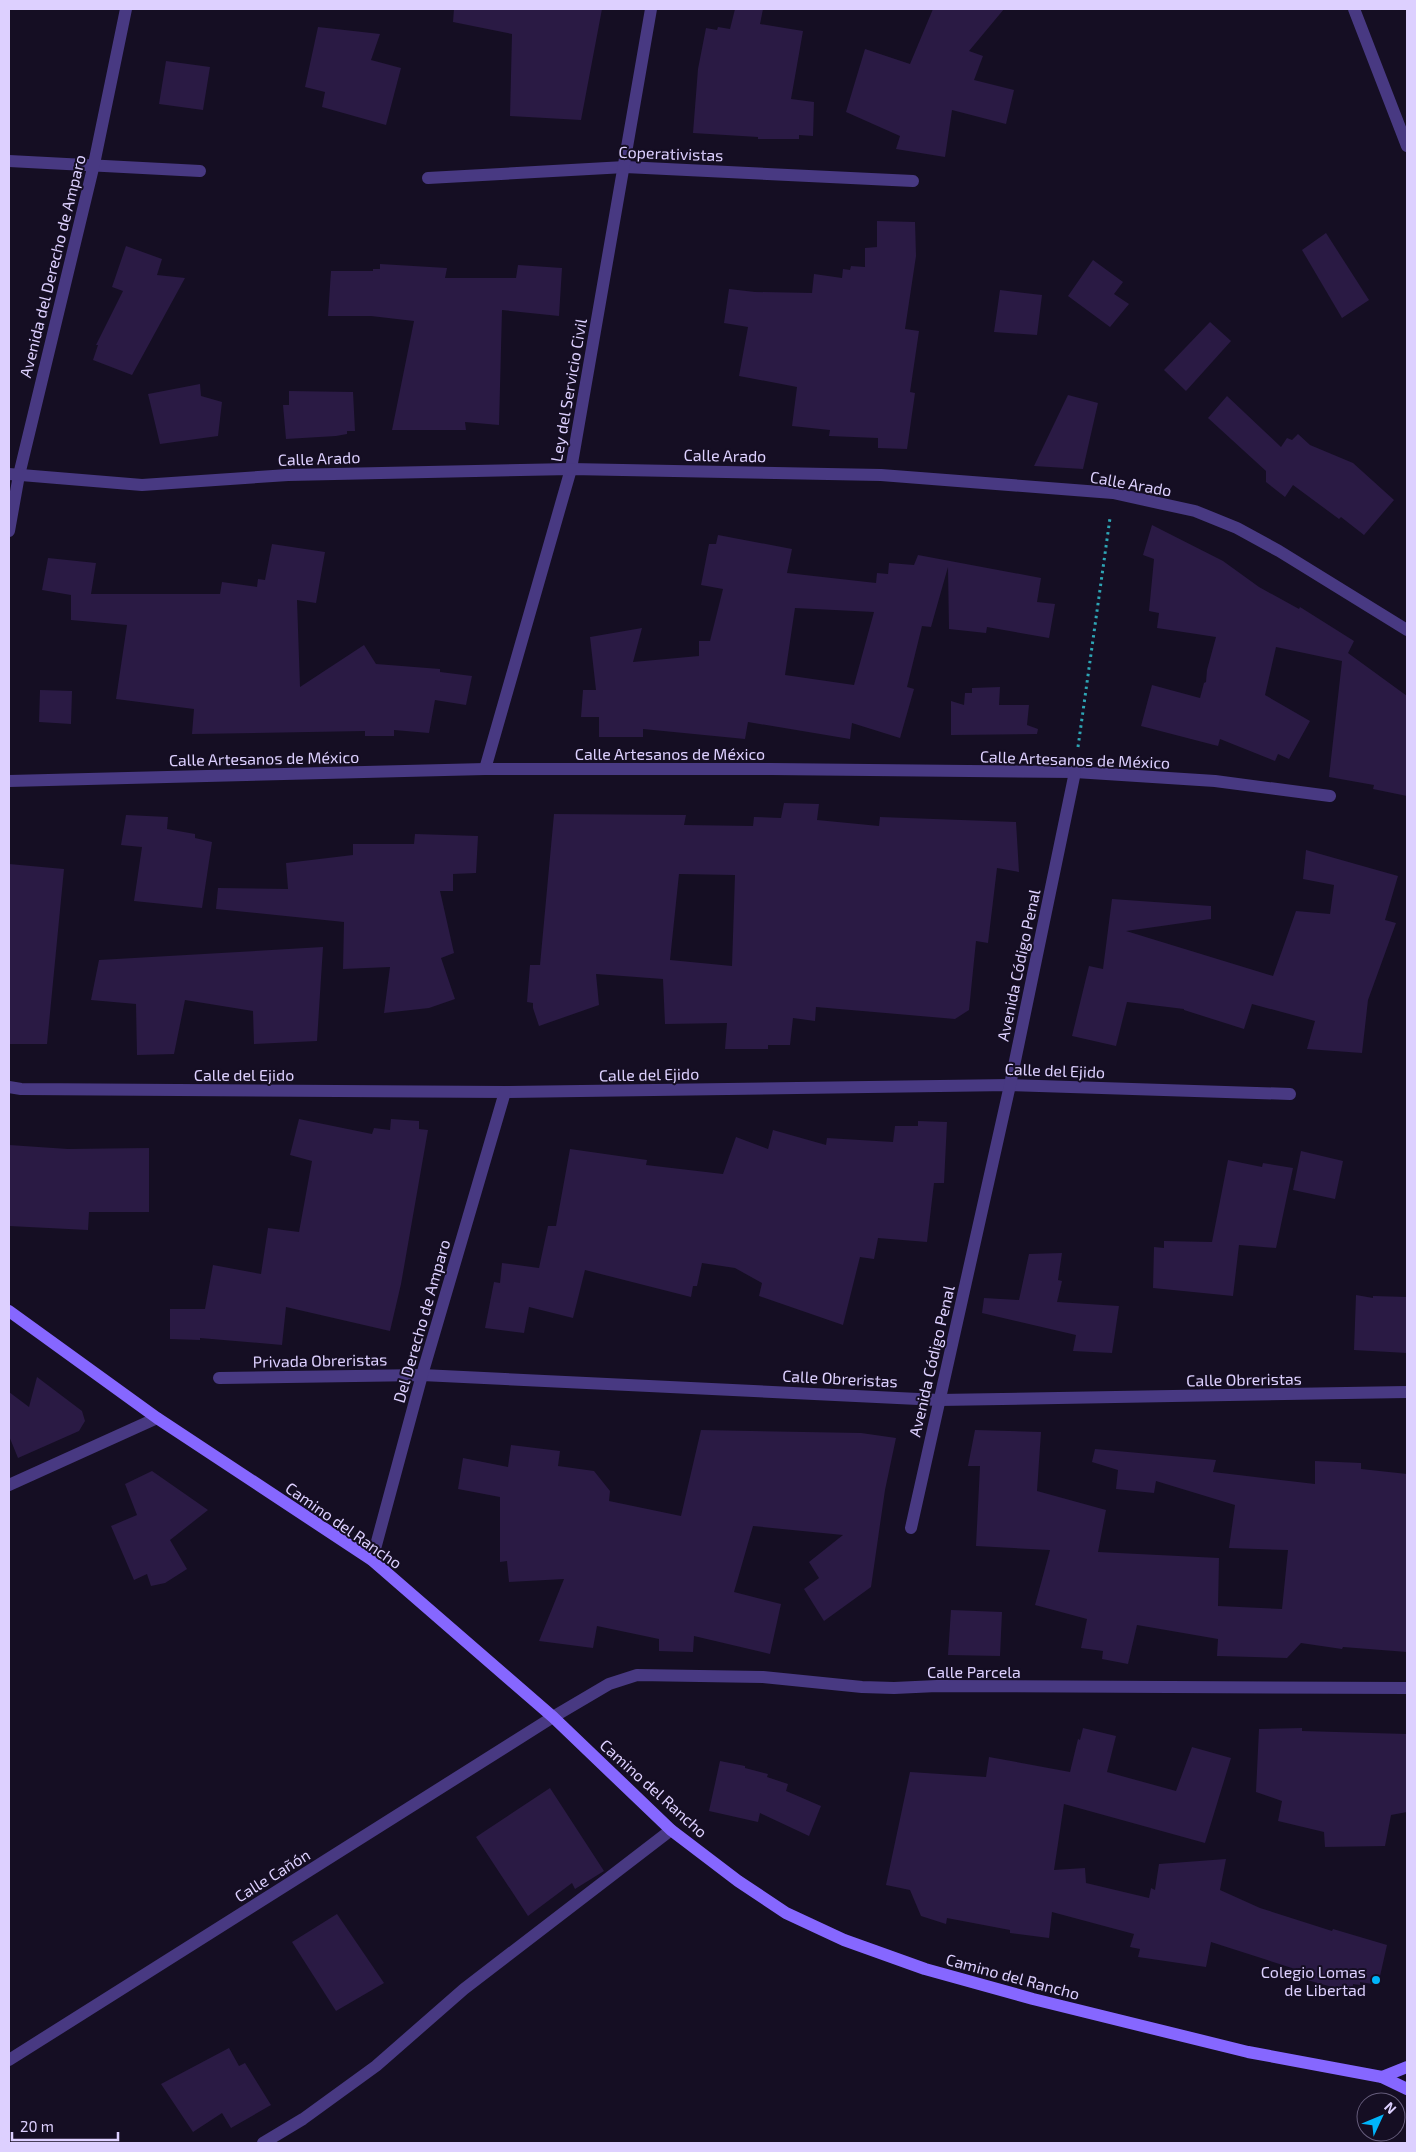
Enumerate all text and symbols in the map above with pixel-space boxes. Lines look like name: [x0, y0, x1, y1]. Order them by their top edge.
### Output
street label: Coperativistas: [618, 142, 724, 164]
street label: Avenida del Derecho de Amparo: [15, 153, 89, 379]
street label: Ley del Servicio Civil: [546, 317, 590, 463]
street label: Calle Arado: [684, 445, 766, 465]
street label: Calle Arado: [277, 447, 361, 469]
street label: Calle Arado: [1089, 466, 1173, 500]
street label: Calle Artesanos de México: [575, 744, 765, 763]
street label: Calle Artesanos de México: [980, 746, 1170, 772]
street label: Calle Artesanos de México: [169, 747, 359, 769]
street label: Avenida Código Penal: [993, 887, 1043, 1043]
street label: Calle del Ejido: [1004, 1059, 1106, 1082]
street label: Calle del Ejido: [599, 1064, 699, 1085]
street label: Calle del Ejido: [194, 1065, 294, 1085]
street label: Del Derecho de Amparo: [389, 1237, 453, 1405]
street label: Avenida Código Penal: [904, 1283, 958, 1439]
street label: Privada Obreristas: [253, 1349, 387, 1371]
street label: Calle Obreristas: [782, 1365, 898, 1391]
street label: Calle Obreristas: [1186, 1368, 1302, 1390]
street label: Camino del Rancho: [282, 1478, 406, 1572]
street label: Calle Parcela: [927, 1662, 1021, 1681]
street label: Camino del Rancho: [596, 1735, 712, 1841]
street label: Calle Cañón: [231, 1844, 313, 1906]
street label: Camino del Rancho: [944, 1949, 1082, 2003]
place label: Colegio Lomas de Libertad: [1261, 1962, 1366, 1999]
marker: Colegio Lomas de Libertad: [1370, 1974, 1382, 1986]
north arrow: [1356, 2092, 1406, 2142]
text: N: [1381, 2098, 1400, 2117]
scale bar: [12, 2110, 119, 2142]
text: 20 m: [20, 2117, 54, 2135]

